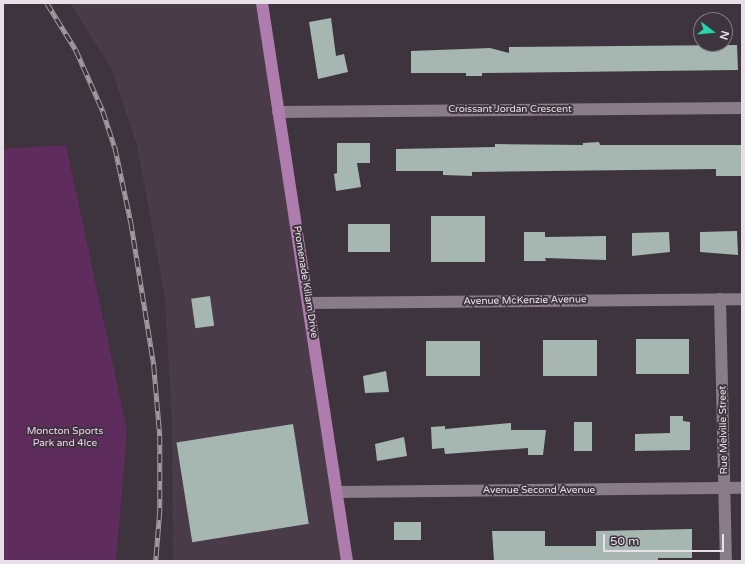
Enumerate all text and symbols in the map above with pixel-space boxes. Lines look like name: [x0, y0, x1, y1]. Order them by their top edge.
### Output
north arrow: [693, 12, 733, 52]
text: N: [717, 29, 732, 41]
street label: Croissant Jordan Crescent: [448, 104, 572, 116]
street label: Promenade Killam Drive: [290, 225, 320, 339]
street label: Avenue McKenzie Avenue: [463, 294, 587, 308]
street label: Rue Melville Street: [717, 386, 731, 474]
park label: Moncton Sports Park and 4Ice: [27, 425, 103, 448]
street label: Avenue Second Avenue: [483, 485, 595, 497]
scale bar: [605, 526, 726, 552]
text: 50 m: [610, 534, 639, 548]

